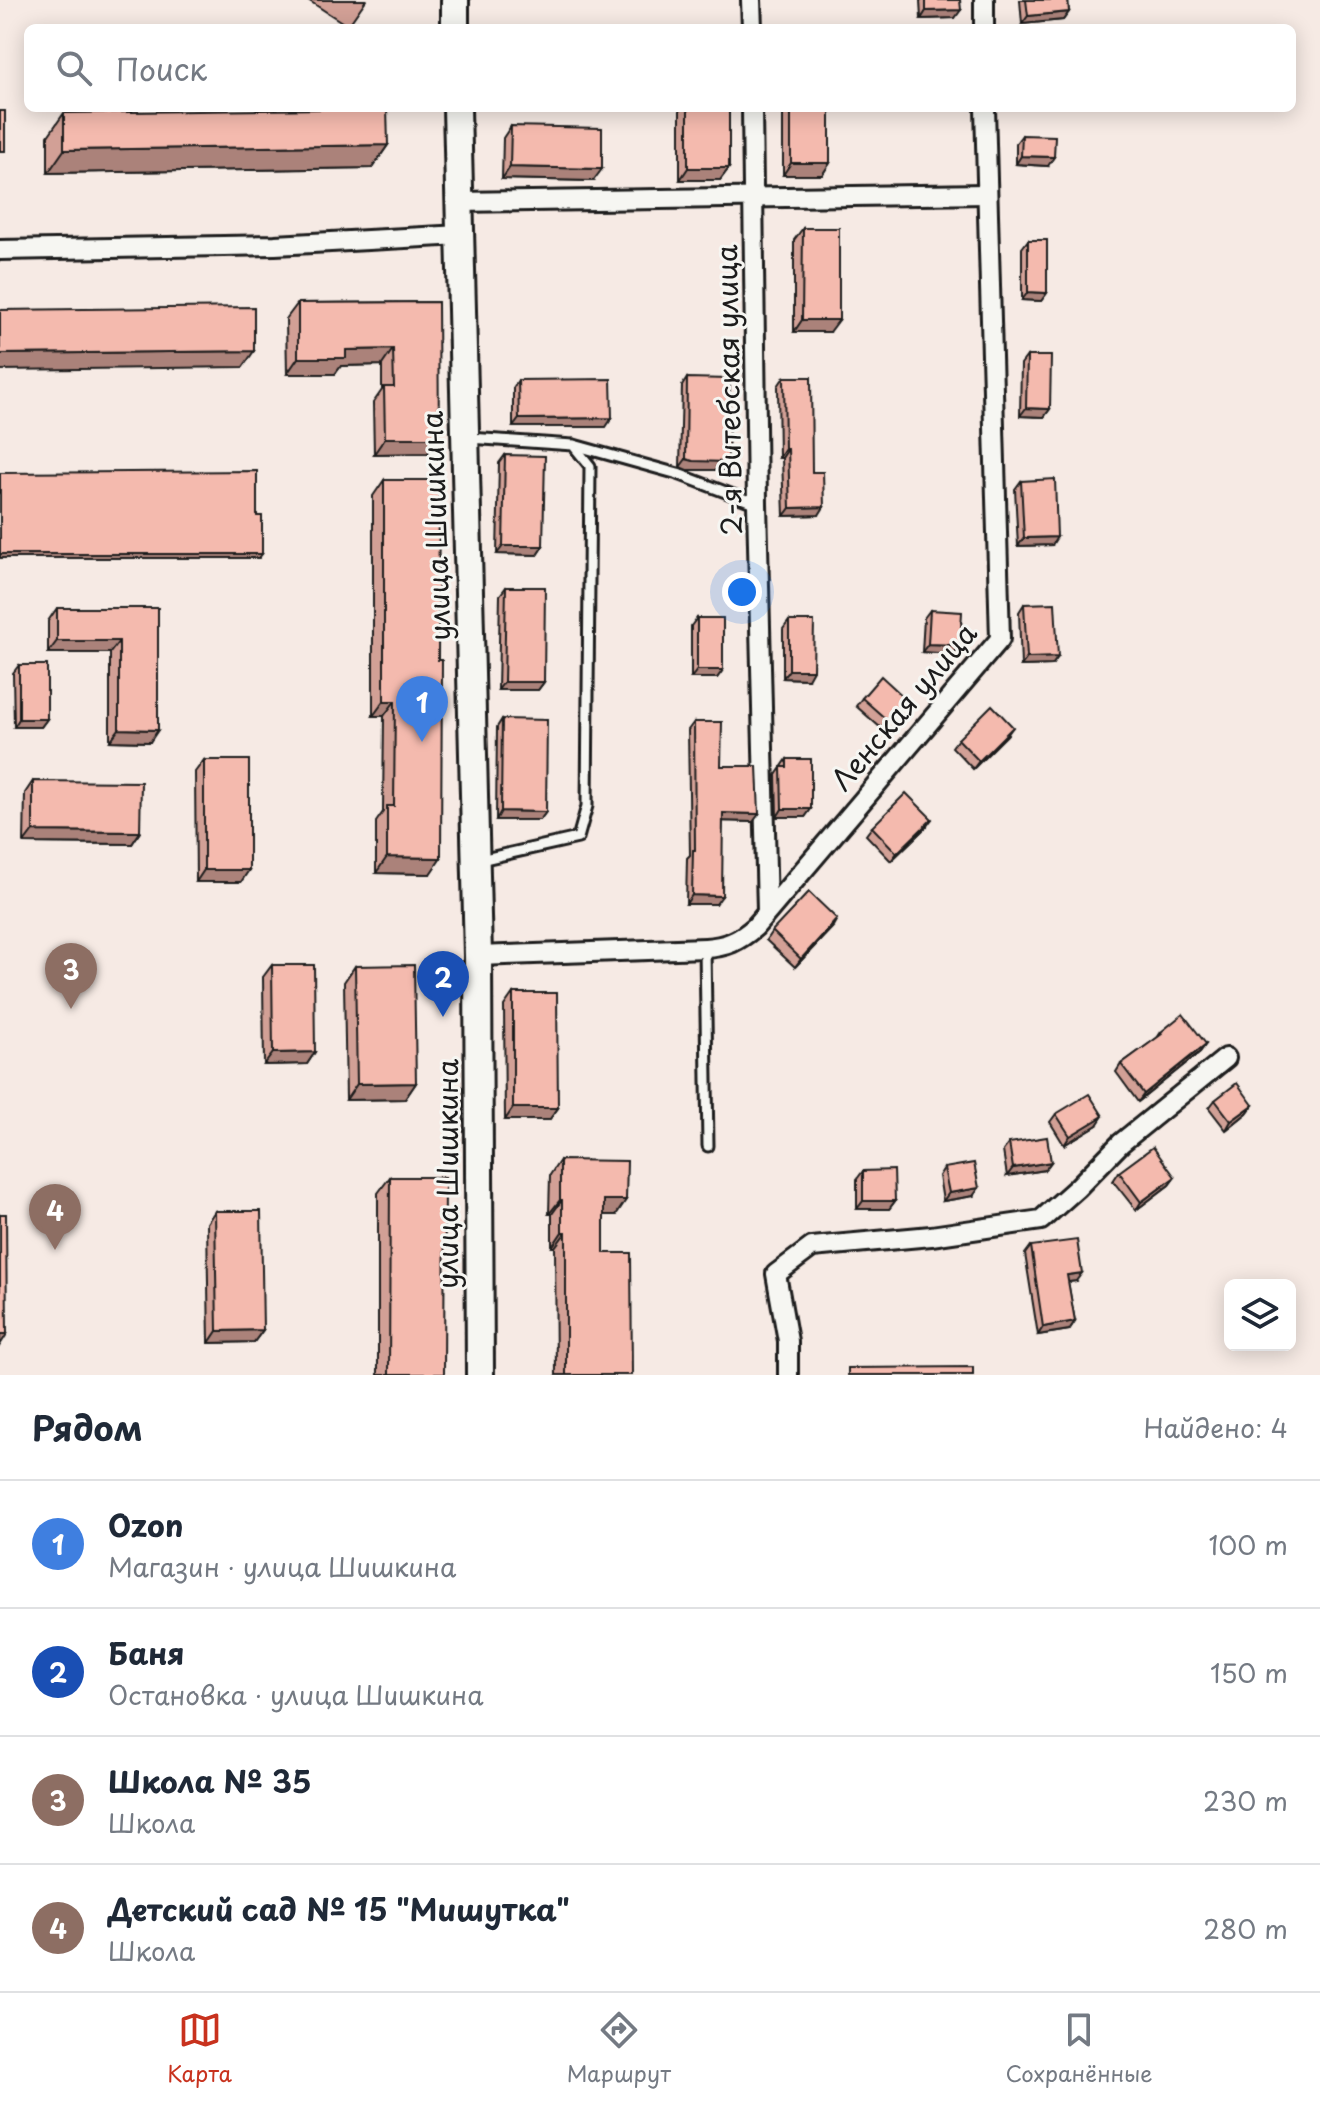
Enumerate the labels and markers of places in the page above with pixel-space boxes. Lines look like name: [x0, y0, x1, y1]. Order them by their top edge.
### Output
pin: 1: [396, 676, 448, 742]
pin: 3: [45, 943, 97, 1009]
pin: 2: [417, 951, 469, 1017]
pin: 4: [29, 1184, 81, 1250]

